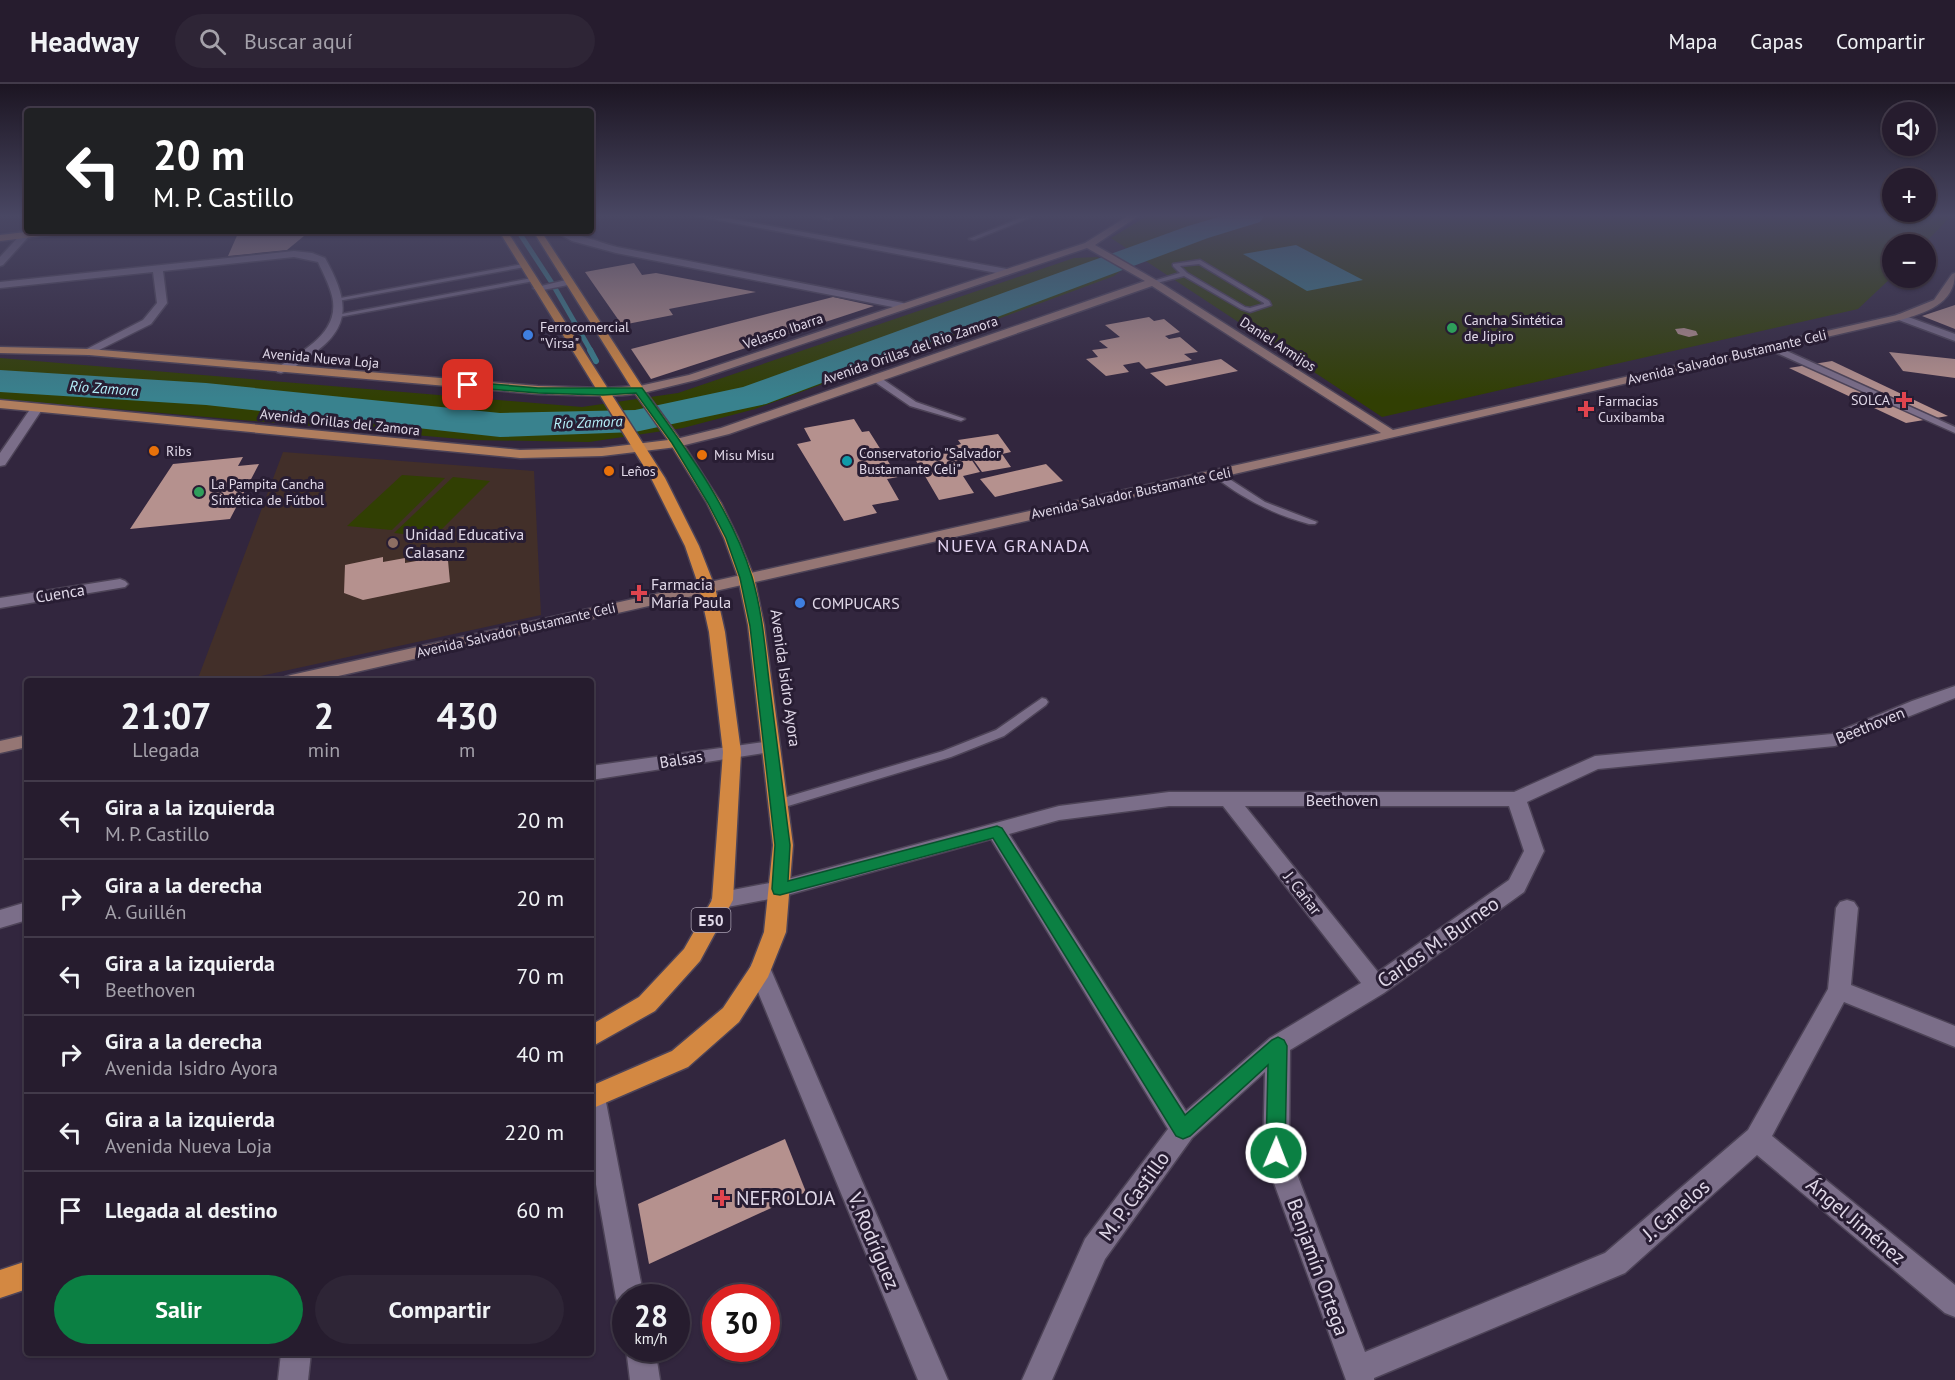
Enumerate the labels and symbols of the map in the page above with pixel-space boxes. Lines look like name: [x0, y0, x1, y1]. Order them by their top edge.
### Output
street label: Velasco Ibarra: [740, 309, 825, 353]
street label: Avenida Orillas del Rio Zamora: [820, 311, 1000, 388]
place label: Cancha Sintética de Jipiro: [1464, 311, 1563, 345]
street label: Daniel Armijos: [1237, 313, 1320, 375]
place label: Ferrocomercial "Virsa": [540, 318, 629, 352]
marker: Cancha Sintética de Jipiro: [1445, 321, 1459, 335]
street label: Avenida Salvador Bustamante Celi: [1626, 325, 1828, 389]
marker: Ferrocomercial "Virsa": [521, 328, 535, 342]
street label: Avenida Nueva Loja: [262, 344, 380, 372]
pin: [442, 359, 493, 410]
water label: Río Zamora: [69, 376, 140, 400]
place label: SOLCA: [1851, 391, 1891, 409]
marker: SOLCA: [1895, 391, 1913, 409]
place label: Farmacias Cuxibamba: [1598, 392, 1665, 426]
marker: Farmacias Cuxibamba: [1579, 402, 1593, 416]
street label: Avenida Orillas del Zamora: [259, 405, 421, 439]
water label: Río Zamora: [553, 411, 624, 433]
place label: Ribs: [166, 442, 192, 460]
marker: Ribs: [147, 444, 161, 458]
place label: Conservatorio "Salvador Bustamante Celi": [859, 444, 1001, 478]
place label: Misu Misu: [714, 446, 774, 464]
marker: Misu Misu: [695, 448, 709, 462]
marker: Conservatorio "Salvador Bustamante Celi": [840, 454, 854, 468]
place label: Leños: [621, 462, 656, 480]
street label: Avenida Salvador Bustamante Celi: [1029, 463, 1233, 523]
marker: Leños: [602, 464, 616, 478]
place label: La Pampita Cancha Sintética de Fútbol: [211, 475, 324, 509]
marker: La Pampita Cancha Sintética de Fútbol: [192, 485, 206, 499]
place label: Unidad Educativa Calasanz: [405, 524, 524, 562]
district label: NUEVA GRANADA: [937, 534, 1091, 557]
marker: Unidad Educativa Calasanz: [386, 536, 400, 550]
place label: Farmacia María Paula: [651, 574, 731, 612]
street label: Cuenca: [34, 579, 86, 607]
marker: Farmacia María Paula: [632, 586, 646, 600]
place label: COMPUCARS: [812, 593, 900, 613]
marker: COMPUCARS: [793, 596, 807, 610]
street label: Avenida Salvador Bustamante Celi: [415, 598, 617, 662]
street label: Avenida Isidro Ayora: [766, 608, 806, 748]
street label: Beethoven: [1833, 702, 1907, 748]
street label: Balsas: [658, 746, 704, 772]
street label: Beethoven: [1306, 790, 1378, 810]
street label: J. Cañar: [1279, 866, 1327, 919]
street label: Carlos M. Burneo: [1372, 890, 1504, 994]
road number: E50: [692, 908, 730, 932]
position arrow: [1244, 1121, 1308, 1185]
street label: M. P. Castillo: [1093, 1146, 1175, 1246]
street label: Ángel Jiménez: [1801, 1172, 1911, 1270]
street label: J. Canelos: [1636, 1174, 1715, 1247]
place label: NEFROLOJA: [736, 1185, 836, 1211]
street label: V. Rodríguez: [842, 1188, 906, 1293]
marker: NEFROLOJA: [713, 1189, 731, 1207]
street label: Benjamín Ortega: [1281, 1195, 1355, 1339]
speed limit sign: 30: [702, 1284, 780, 1362]

